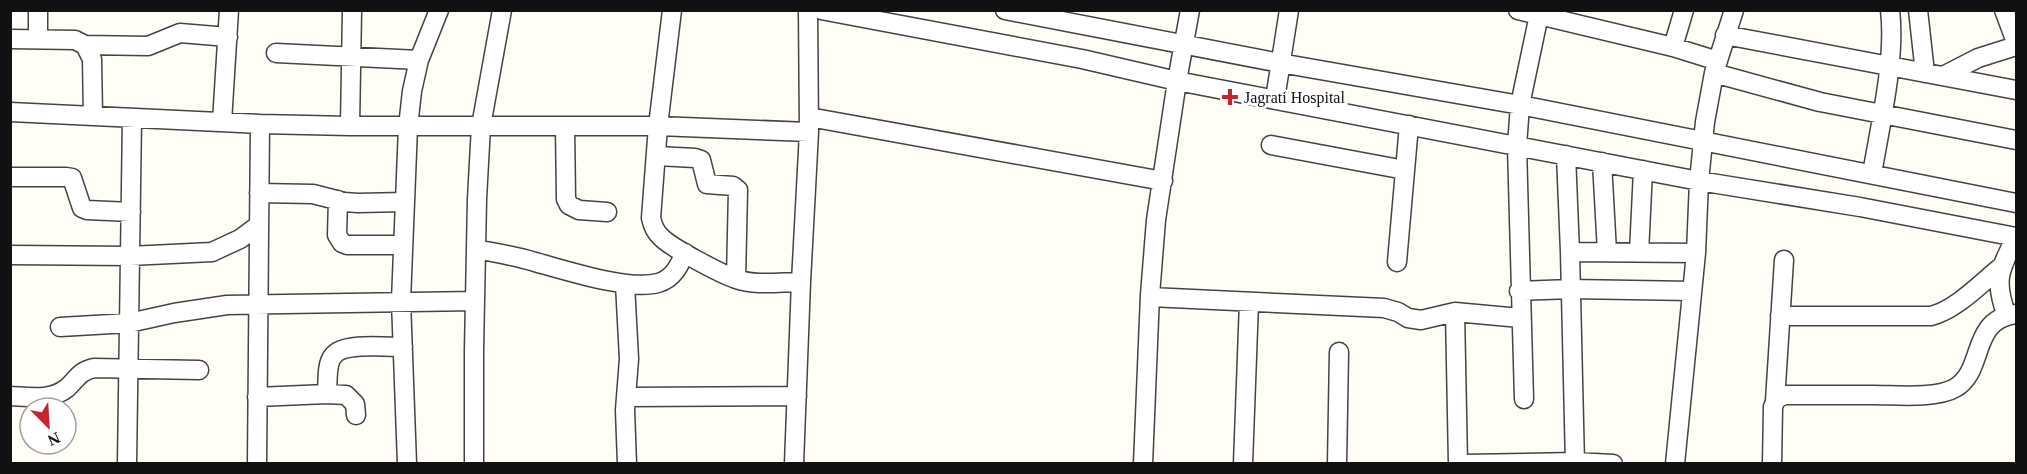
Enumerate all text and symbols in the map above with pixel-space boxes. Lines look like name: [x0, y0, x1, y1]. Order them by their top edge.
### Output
marker: Jagrati Hospital: [1221, 88, 1239, 106]
place label: Jagrati Hospital: [1244, 89, 1345, 107]
north arrow: [18, 396, 78, 456]
text: N: [45, 429, 63, 450]

